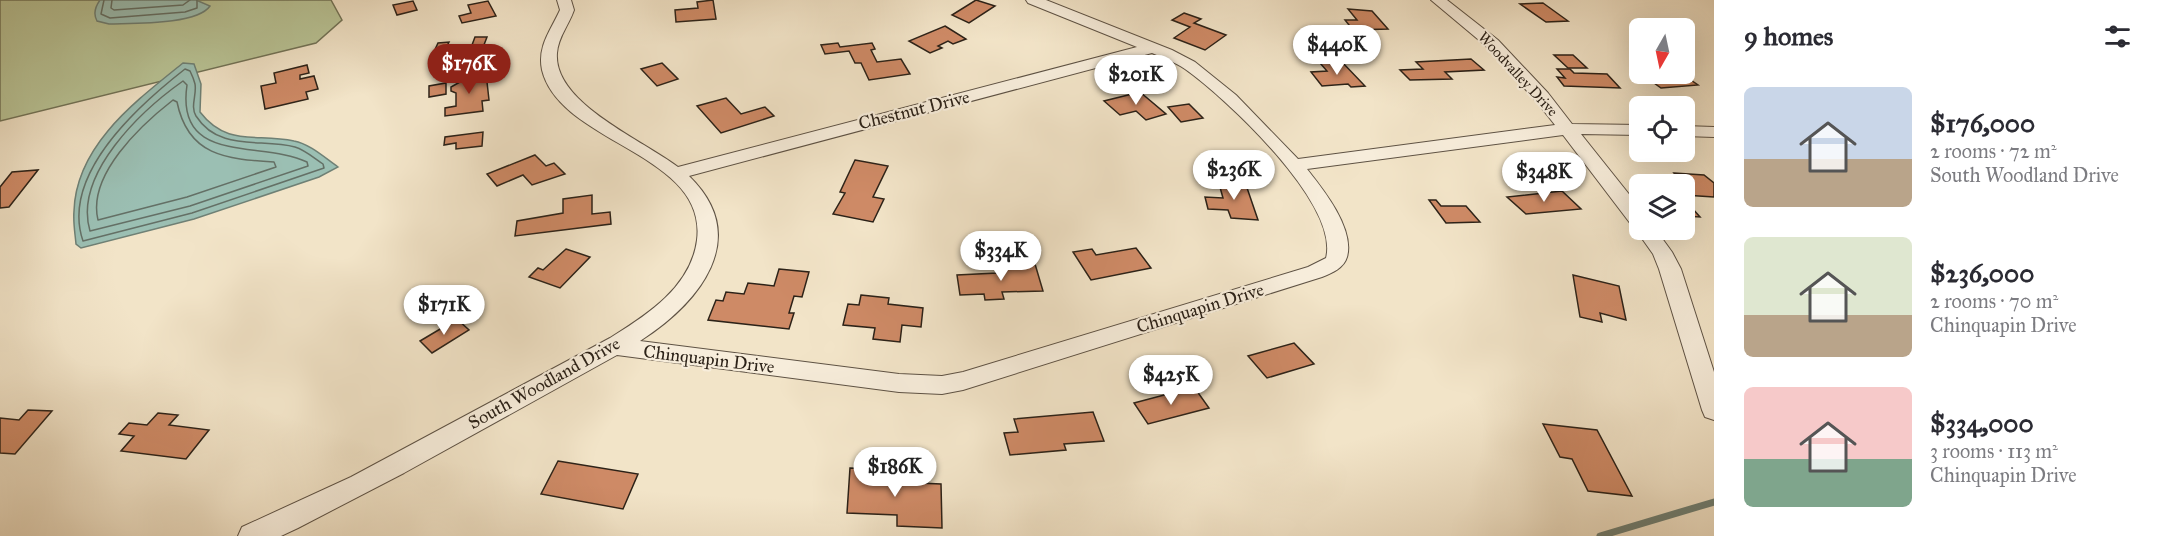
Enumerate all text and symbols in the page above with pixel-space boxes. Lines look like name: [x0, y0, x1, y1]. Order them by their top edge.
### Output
north arrow: [1629, 18, 1695, 84]
map controls: [1629, 18, 1695, 240]
text: 9 homes: [1744, 20, 1833, 52]
icon: filters: [2101, 20, 2134, 53]
pin: $440K: [1295, 25, 1379, 76]
street label: Woodvalley Drive: [1474, 28, 1562, 120]
text: $440K: [1307, 32, 1367, 56]
pin: $176K: [427, 44, 511, 95]
text: $176K: [442, 51, 496, 75]
pin: $201K: [1094, 55, 1178, 106]
text: $201K: [1108, 62, 1164, 86]
street label: Chestnut Drive: [856, 86, 972, 134]
button: locate: [1629, 96, 1695, 162]
text: $176,000: [1930, 107, 2035, 139]
icon: home: [1792, 111, 1864, 183]
text: 2 rooms · 72 m²: [1930, 139, 2057, 163]
pin: $236K: [1192, 150, 1276, 201]
pin: $348K: [1502, 152, 1586, 203]
text: $236K: [1207, 157, 1261, 181]
text: $348K: [1516, 159, 1572, 183]
text: South Woodland Drive: [1930, 163, 2119, 187]
button: layers: [1629, 174, 1695, 240]
pin: $334K: [959, 231, 1043, 282]
text: $334K: [974, 238, 1028, 262]
text: $236,000: [1930, 257, 2034, 289]
icon: home: [1792, 261, 1864, 333]
street label: Chinquapin Drive: [1134, 278, 1267, 339]
pin: $171K: [402, 285, 486, 336]
text: 2 rooms · 70 m²: [1930, 289, 2058, 313]
text: $171K: [418, 292, 470, 316]
text: Chinquapin Drive: [1930, 313, 2077, 337]
street label: South Woodland Drive: [464, 332, 624, 434]
street label: Chinquapin Drive: [642, 340, 776, 379]
pin: $425K: [1129, 355, 1213, 406]
text: $425K: [1143, 362, 1199, 386]
text: $334,000: [1930, 407, 2034, 439]
icon: home: [1792, 411, 1864, 483]
text: 3 rooms · 113 m²: [1930, 439, 2058, 463]
pin: $186K: [853, 447, 937, 498]
text: $186K: [868, 454, 922, 478]
text: Chinquapin Drive: [1930, 463, 2077, 487]

